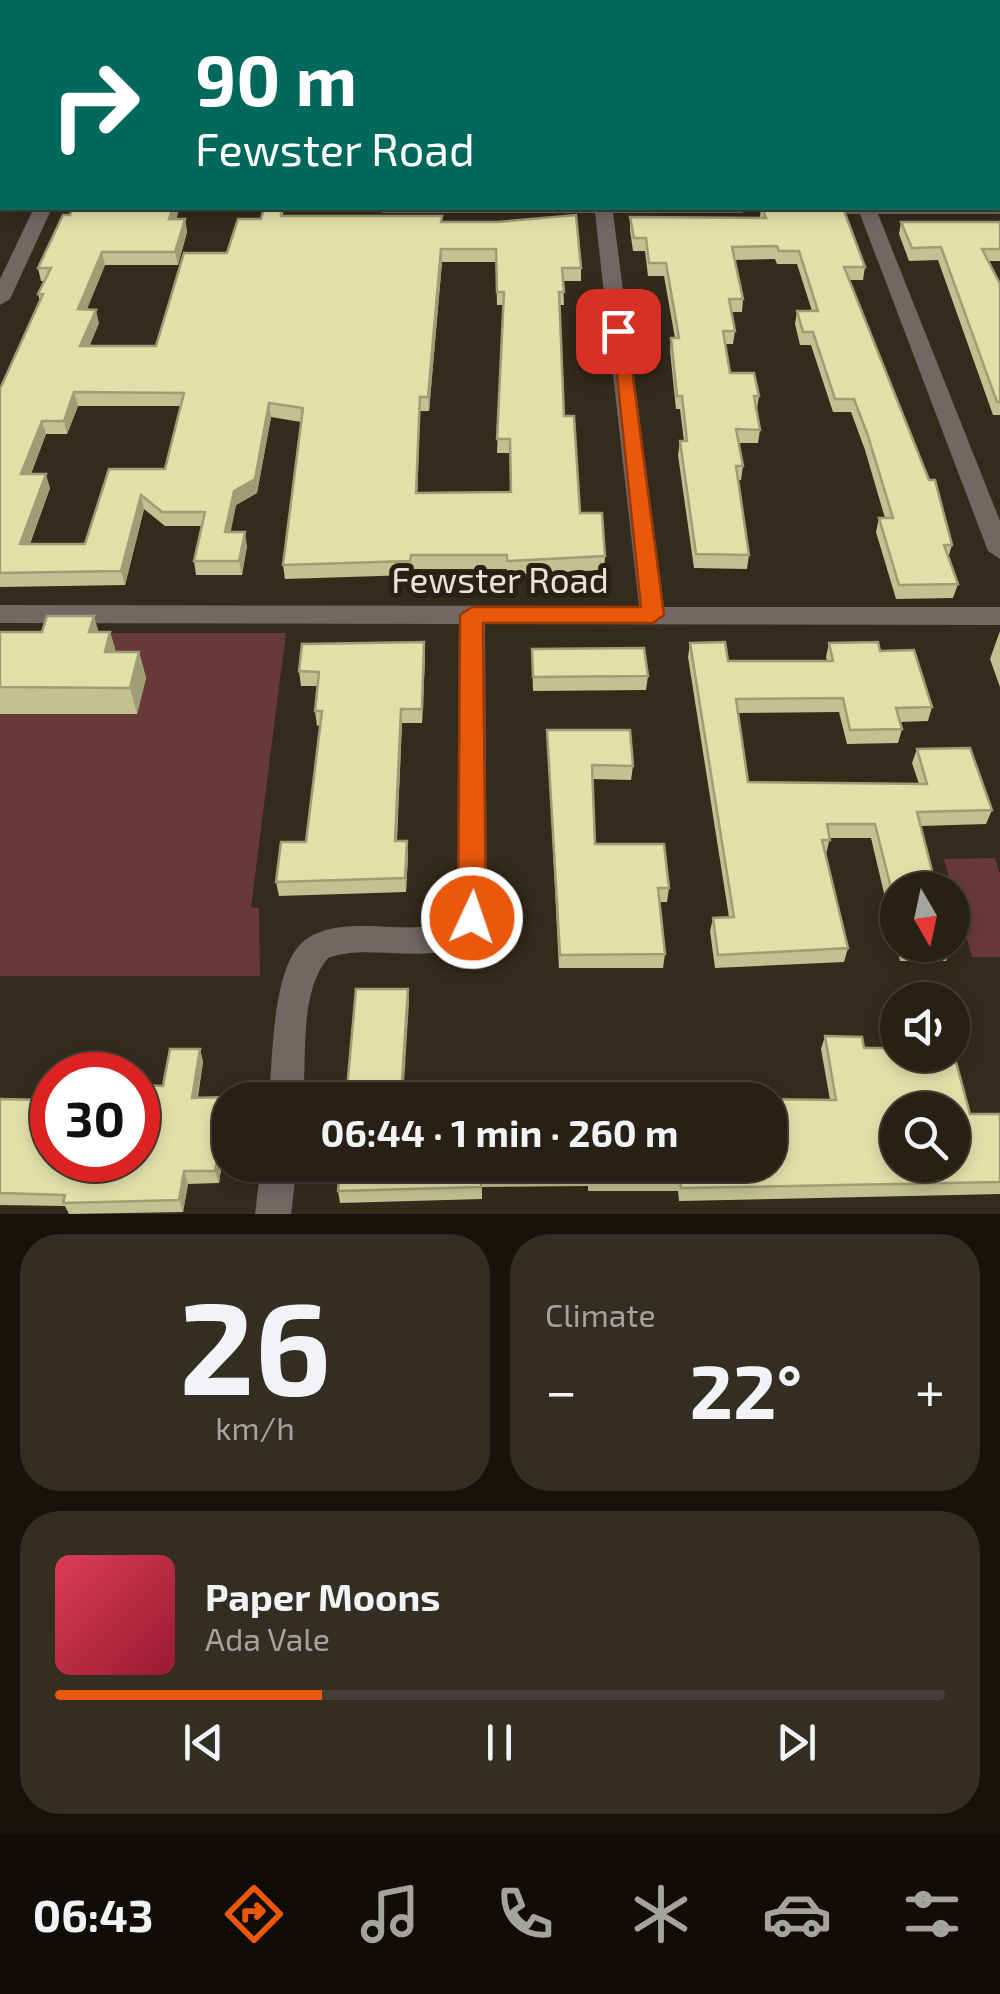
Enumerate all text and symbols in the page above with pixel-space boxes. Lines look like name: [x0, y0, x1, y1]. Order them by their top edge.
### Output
text: 90 m: [195, 36, 357, 120]
icon: right: [30, 40, 160, 170]
text: Fewster Road: [195, 121, 475, 175]
pin: [576, 289, 661, 374]
icon: arrive: [591, 304, 646, 359]
street label: Fewster Road: [391, 558, 609, 600]
position arrow: [420, 866, 524, 970]
north arrow: [880, 872, 970, 962]
map controls: [880, 872, 970, 1182]
button: sound: [880, 982, 970, 1072]
speed limit sign: 30: [30, 1052, 160, 1182]
button: search: [880, 1092, 970, 1182]
text: 06:44 · 1 min · 260 m: [320, 1109, 679, 1155]
text: 26: [179, 1265, 331, 1421]
text: Climate: [545, 1295, 656, 1333]
text: 22°: [689, 1344, 802, 1434]
text: −: [545, 1356, 577, 1422]
text: +: [915, 1356, 945, 1422]
text: km/h: [215, 1408, 295, 1446]
text: Paper Moons: [205, 1573, 441, 1619]
text: Ada Vale: [205, 1619, 330, 1657]
icon: previous: [176, 1715, 231, 1770]
icon: pause: [472, 1715, 527, 1770]
icon: next: [769, 1715, 824, 1770]
icon: directions: [219, 1879, 289, 1949]
icon: music: [355, 1879, 425, 1949]
icon: phone: [490, 1879, 560, 1949]
icon: climate: [626, 1879, 696, 1949]
icon: car: [762, 1879, 832, 1949]
icon: filters: [897, 1879, 967, 1949]
text: 06:43: [33, 1887, 154, 1941]

